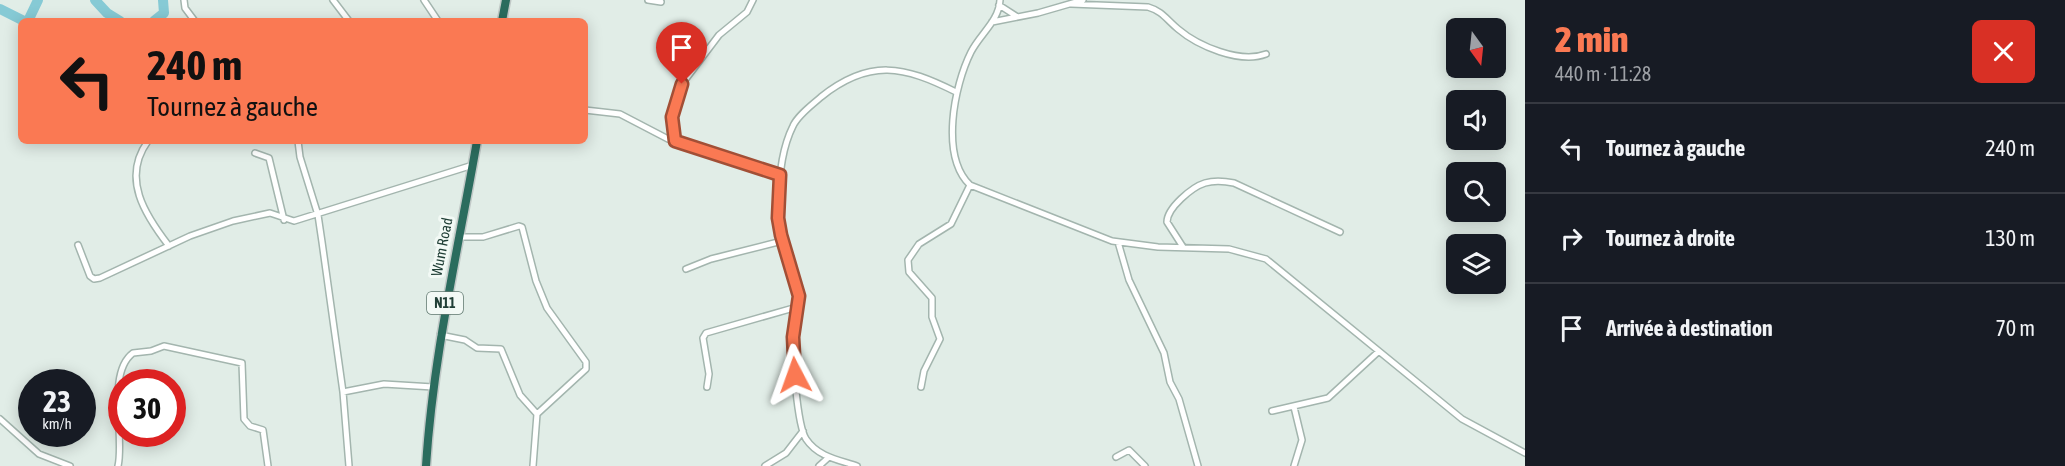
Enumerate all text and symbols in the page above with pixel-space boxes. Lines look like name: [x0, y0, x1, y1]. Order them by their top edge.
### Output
north arrow: [1446, 18, 1506, 78]
map controls: [1446, 18, 1506, 294]
text: 2 min: [1555, 18, 1629, 60]
button: close: [1972, 20, 2035, 83]
pin: [656, 22, 707, 84]
icon: arrive: [665, 31, 698, 64]
text: 240 m: [147, 41, 242, 89]
icon: left: [48, 42, 126, 120]
text: 440 m · 11:28: [1555, 62, 1651, 85]
button: sound: [1446, 90, 1506, 150]
text: Tournez à gauche: [147, 91, 318, 122]
icon: left: [1555, 132, 1588, 165]
text: Tournez à gauche: [1606, 135, 1745, 161]
text: 240 m: [1985, 135, 2035, 161]
button: search: [1446, 162, 1506, 222]
street label: Wum Road: [427, 216, 456, 278]
icon: right: [1555, 222, 1588, 255]
text: Tournez à droite: [1606, 225, 1735, 251]
text: 130 m: [1985, 225, 2035, 251]
button: layers: [1446, 234, 1506, 294]
road number: N11: [427, 292, 463, 314]
icon: arrive: [1555, 312, 1588, 345]
text: Arrivée à destination: [1606, 315, 1773, 341]
text: 70 m: [1995, 315, 2035, 341]
position arrow: [763, 343, 827, 407]
speed limit sign: 30: [108, 369, 186, 447]
text: 23: [43, 384, 71, 418]
text: km/h: [42, 415, 72, 432]

